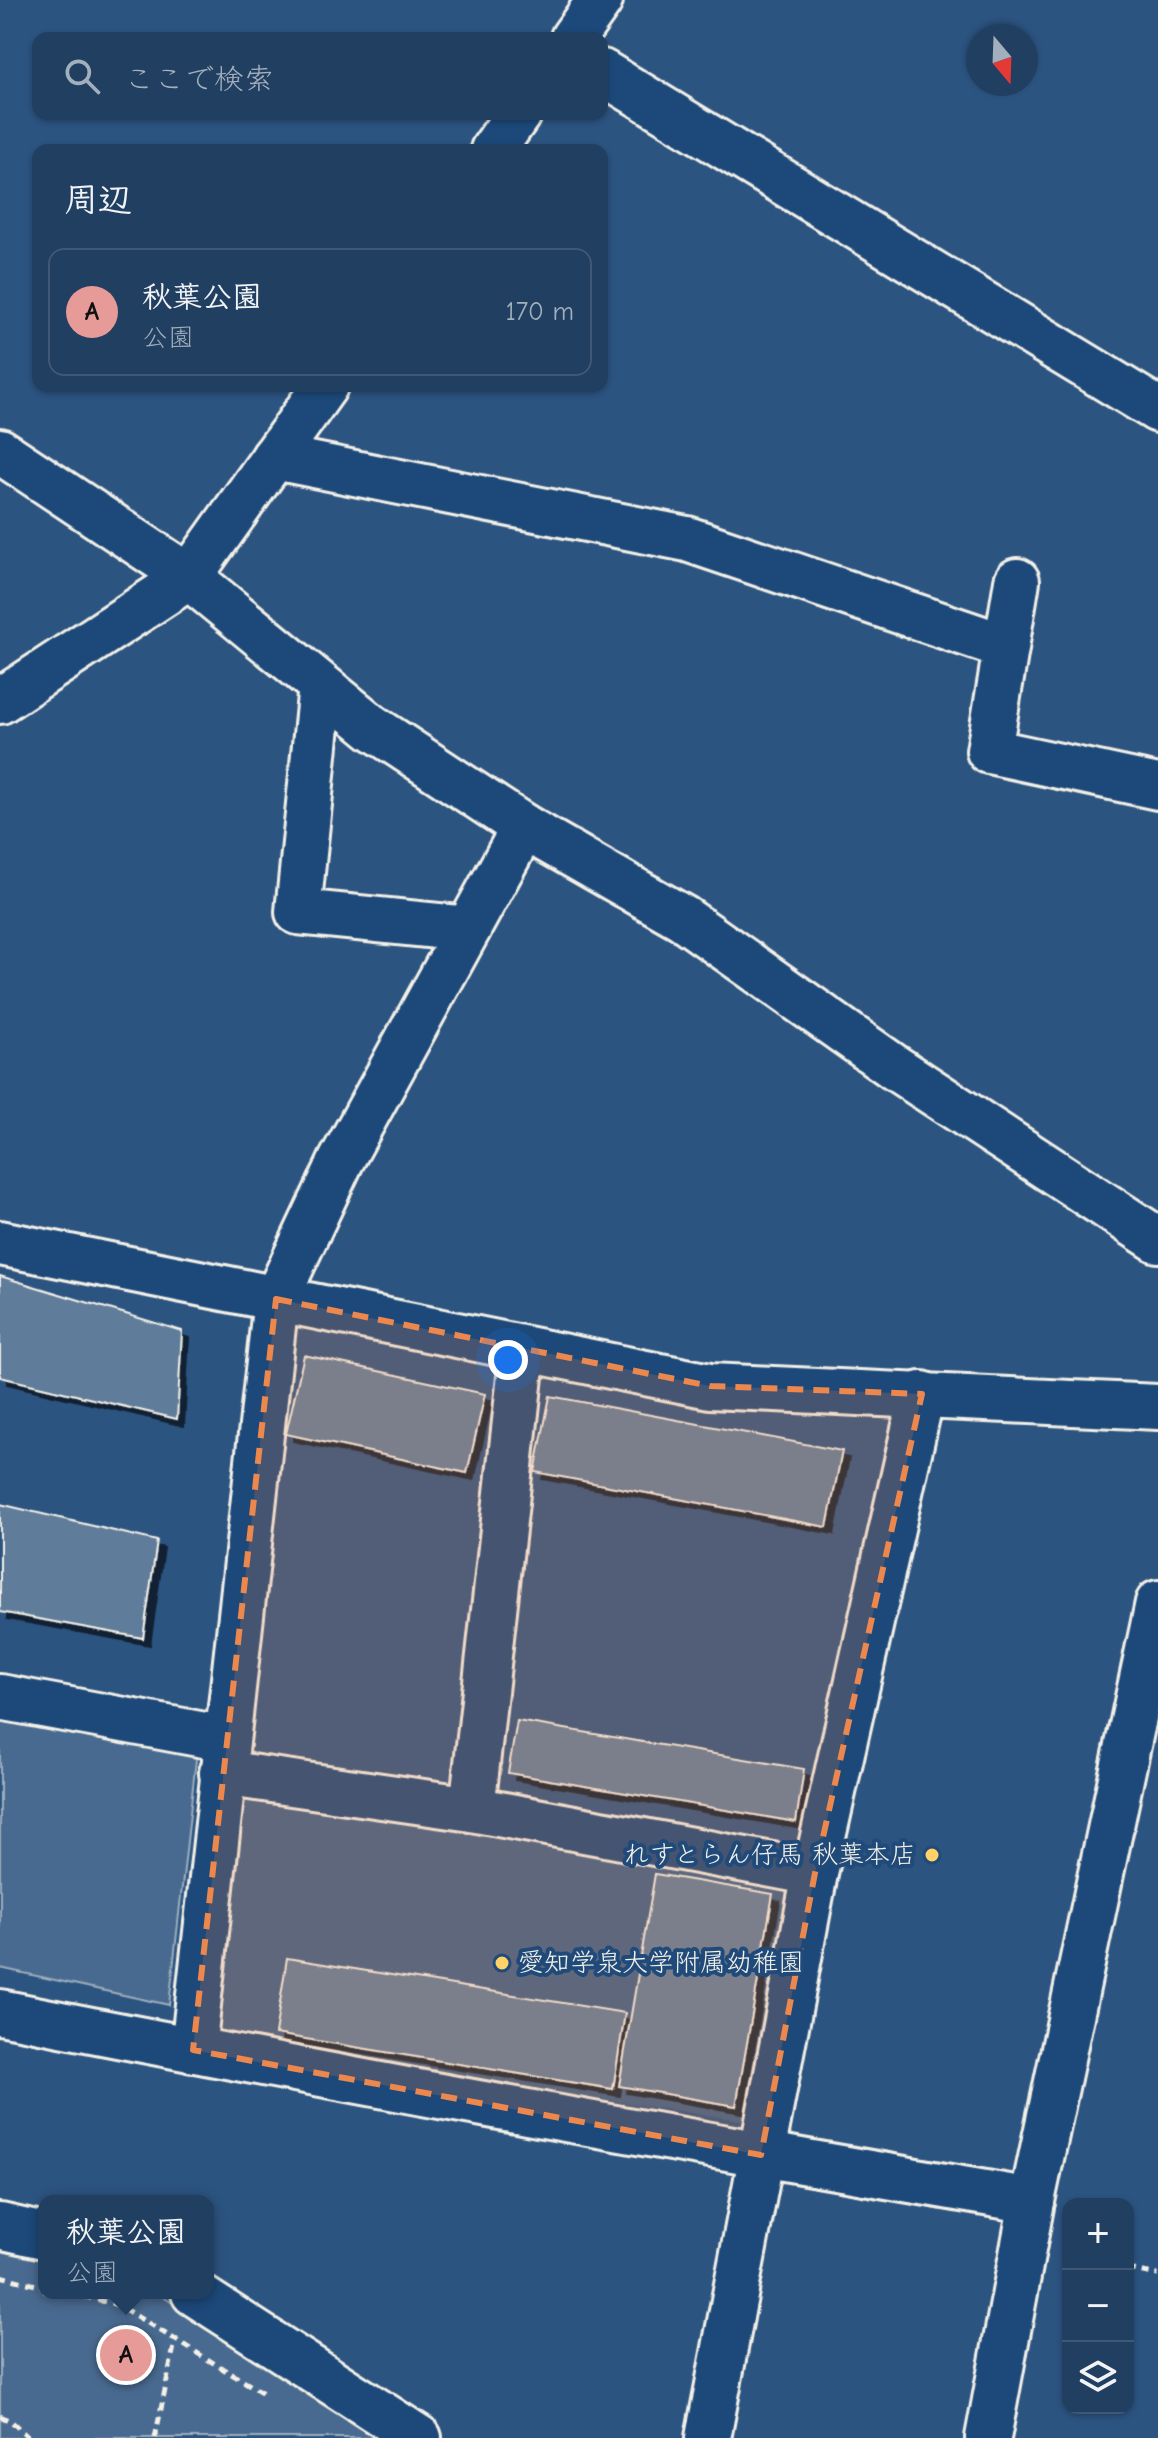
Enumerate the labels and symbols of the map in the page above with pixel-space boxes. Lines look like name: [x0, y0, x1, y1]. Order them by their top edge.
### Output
north arrow: [966, 24, 1038, 96]
your location: [488, 1340, 528, 1380]
place label: れすとらん仔馬 秋葉本店: [623, 1840, 916, 1870]
marker: れすとらん仔馬 秋葉本店: [923, 1846, 941, 1864]
place label: 愛知学泉大学附属幼稚園: [518, 1948, 804, 1978]
marker: 愛知学泉大学附属幼稚園: [493, 1954, 511, 1972]
pin: A: [100, 2325, 152, 2385]

